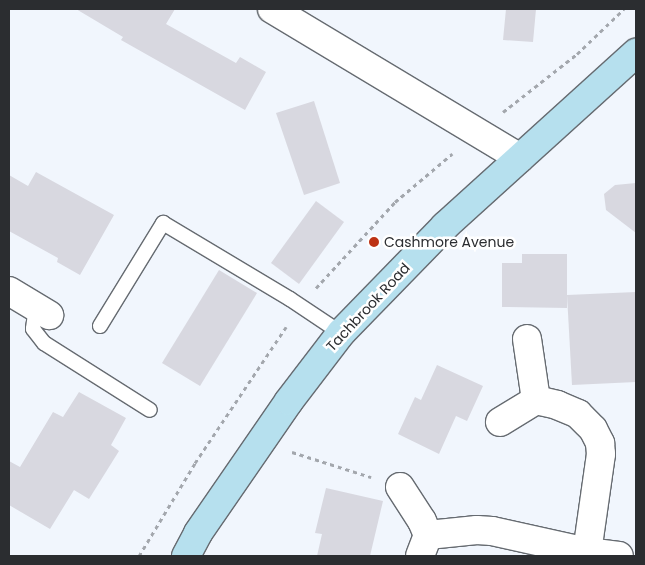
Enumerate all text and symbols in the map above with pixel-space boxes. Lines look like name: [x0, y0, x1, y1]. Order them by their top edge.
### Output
place label: Cashmore Avenue: [384, 234, 514, 250]
marker: Cashmore Avenue: [368, 236, 380, 248]
street label: Tachbrook Road: [323, 259, 413, 355]

